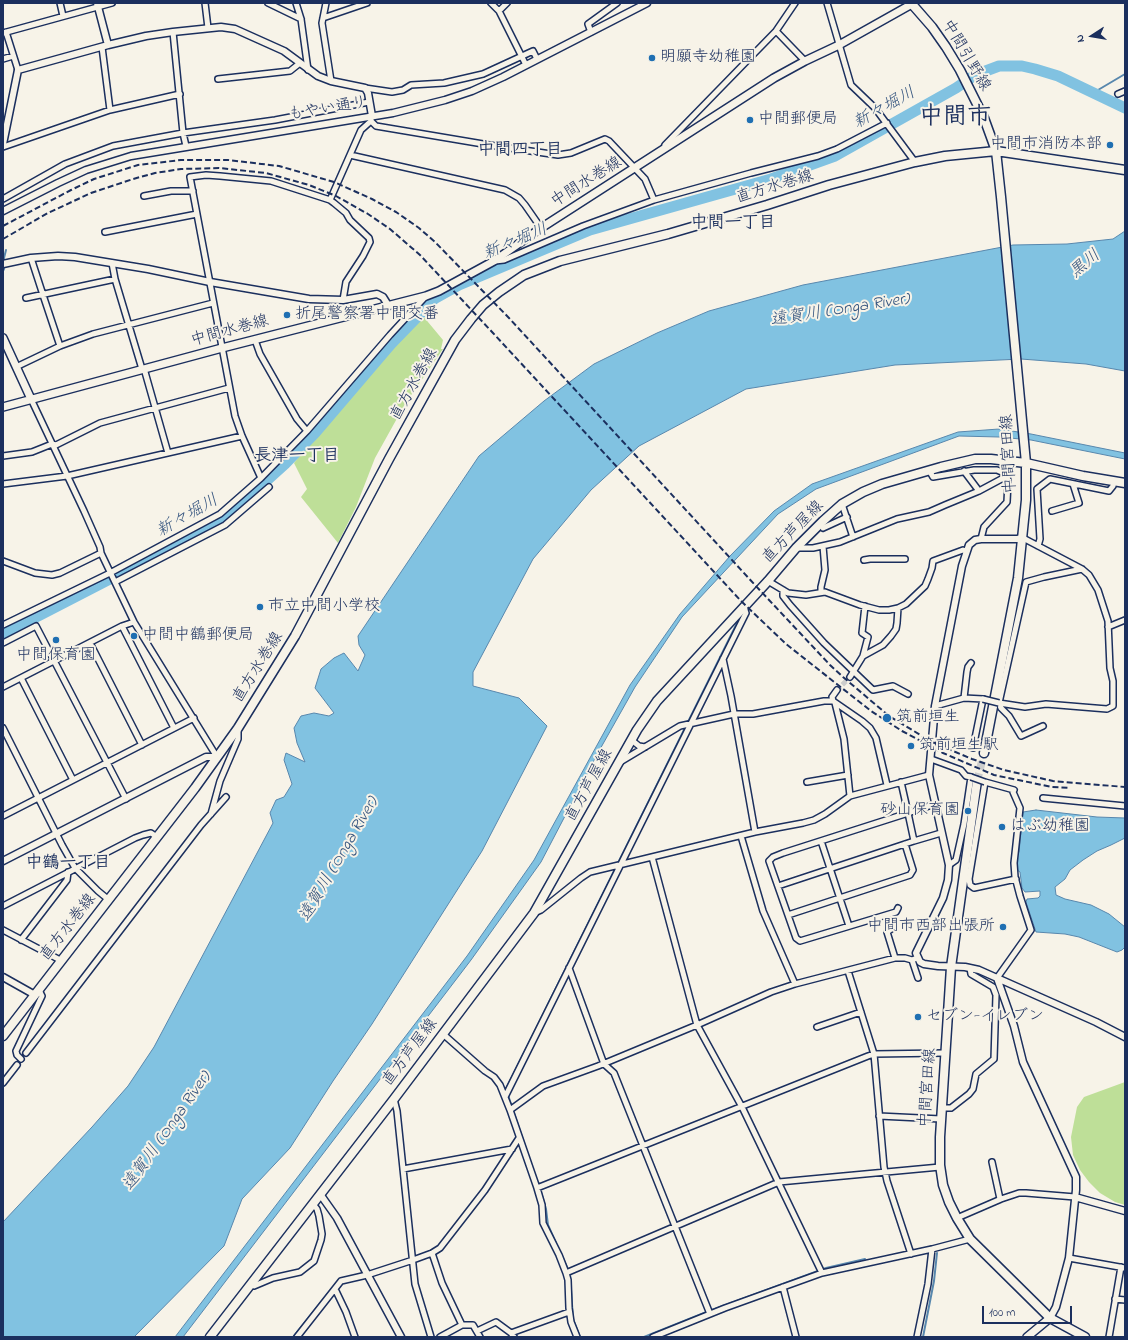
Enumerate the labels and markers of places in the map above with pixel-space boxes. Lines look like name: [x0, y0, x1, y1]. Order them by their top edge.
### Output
place label: 明願寺幼稚園: [660, 48, 756, 68]
marker: 明願寺幼稚園: [647, 53, 657, 63]
place label: 中間郵便局: [758, 110, 838, 130]
marker: 中間郵便局: [745, 115, 755, 125]
place label: 中間市消防本部: [990, 135, 1102, 155]
marker: 中間市消防本部: [1105, 140, 1115, 150]
place label: 折尾警察署中間交番: [295, 305, 439, 325]
marker: 折尾警察署中間交番: [282, 310, 292, 320]
place label: 市立中間小学校: [268, 597, 380, 617]
marker: 市立中間小学校: [255, 602, 265, 612]
place label: 中間中鶴郵便局: [142, 626, 254, 646]
marker: 中間中鶴郵便局: [129, 631, 139, 641]
marker: 中間保育園: [51, 635, 61, 645]
place label: 中間保育園: [16, 646, 96, 666]
place label: 筑前垣生: [896, 708, 960, 728]
marker: 筑前垣生: [881, 712, 893, 724]
place label: 筑前垣生駅: [919, 736, 999, 756]
marker: 筑前垣生駅: [906, 741, 916, 751]
place label: 砂山保育園: [880, 801, 960, 821]
marker: 砂山保育園: [963, 806, 973, 816]
place label: はぶ幼稚園: [1010, 817, 1090, 837]
marker: はぶ幼稚園: [997, 822, 1007, 832]
place label: 中間市西部出張所: [867, 917, 995, 937]
marker: 中間市西部出張所: [998, 922, 1008, 932]
place label: セブン-イレブン: [926, 1007, 1044, 1027]
marker: セブン-イレブン: [913, 1012, 923, 1022]

